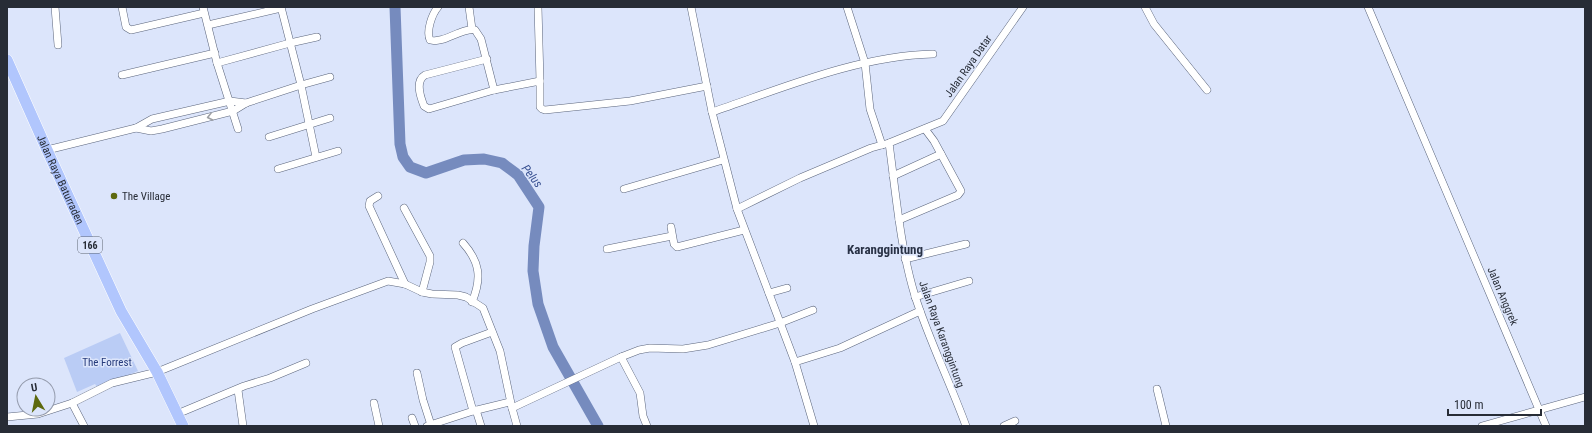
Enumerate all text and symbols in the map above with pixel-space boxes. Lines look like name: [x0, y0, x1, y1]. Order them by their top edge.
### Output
street label: Jalan Raya Datar: [942, 32, 995, 100]
one-way arrow: [206, 112, 213, 120]
street label: Jalan Raya Baturraden: [34, 133, 86, 227]
water label: Pelus: [519, 162, 545, 190]
place label: The Village: [122, 190, 170, 203]
marker: The Village: [109, 191, 119, 201]
road number: 166: [78, 237, 102, 253]
district label: Karanggintung: [847, 242, 923, 257]
street label: Jalan Anggrek: [1484, 265, 1521, 327]
street label: Jalan Raya Karanggintung: [916, 279, 967, 389]
park label: The Forrest: [82, 356, 132, 369]
north arrow: [16, 377, 56, 417]
text: U: [30, 381, 39, 395]
scale bar: [1448, 391, 1541, 417]
text: 100 m: [1454, 398, 1484, 412]

